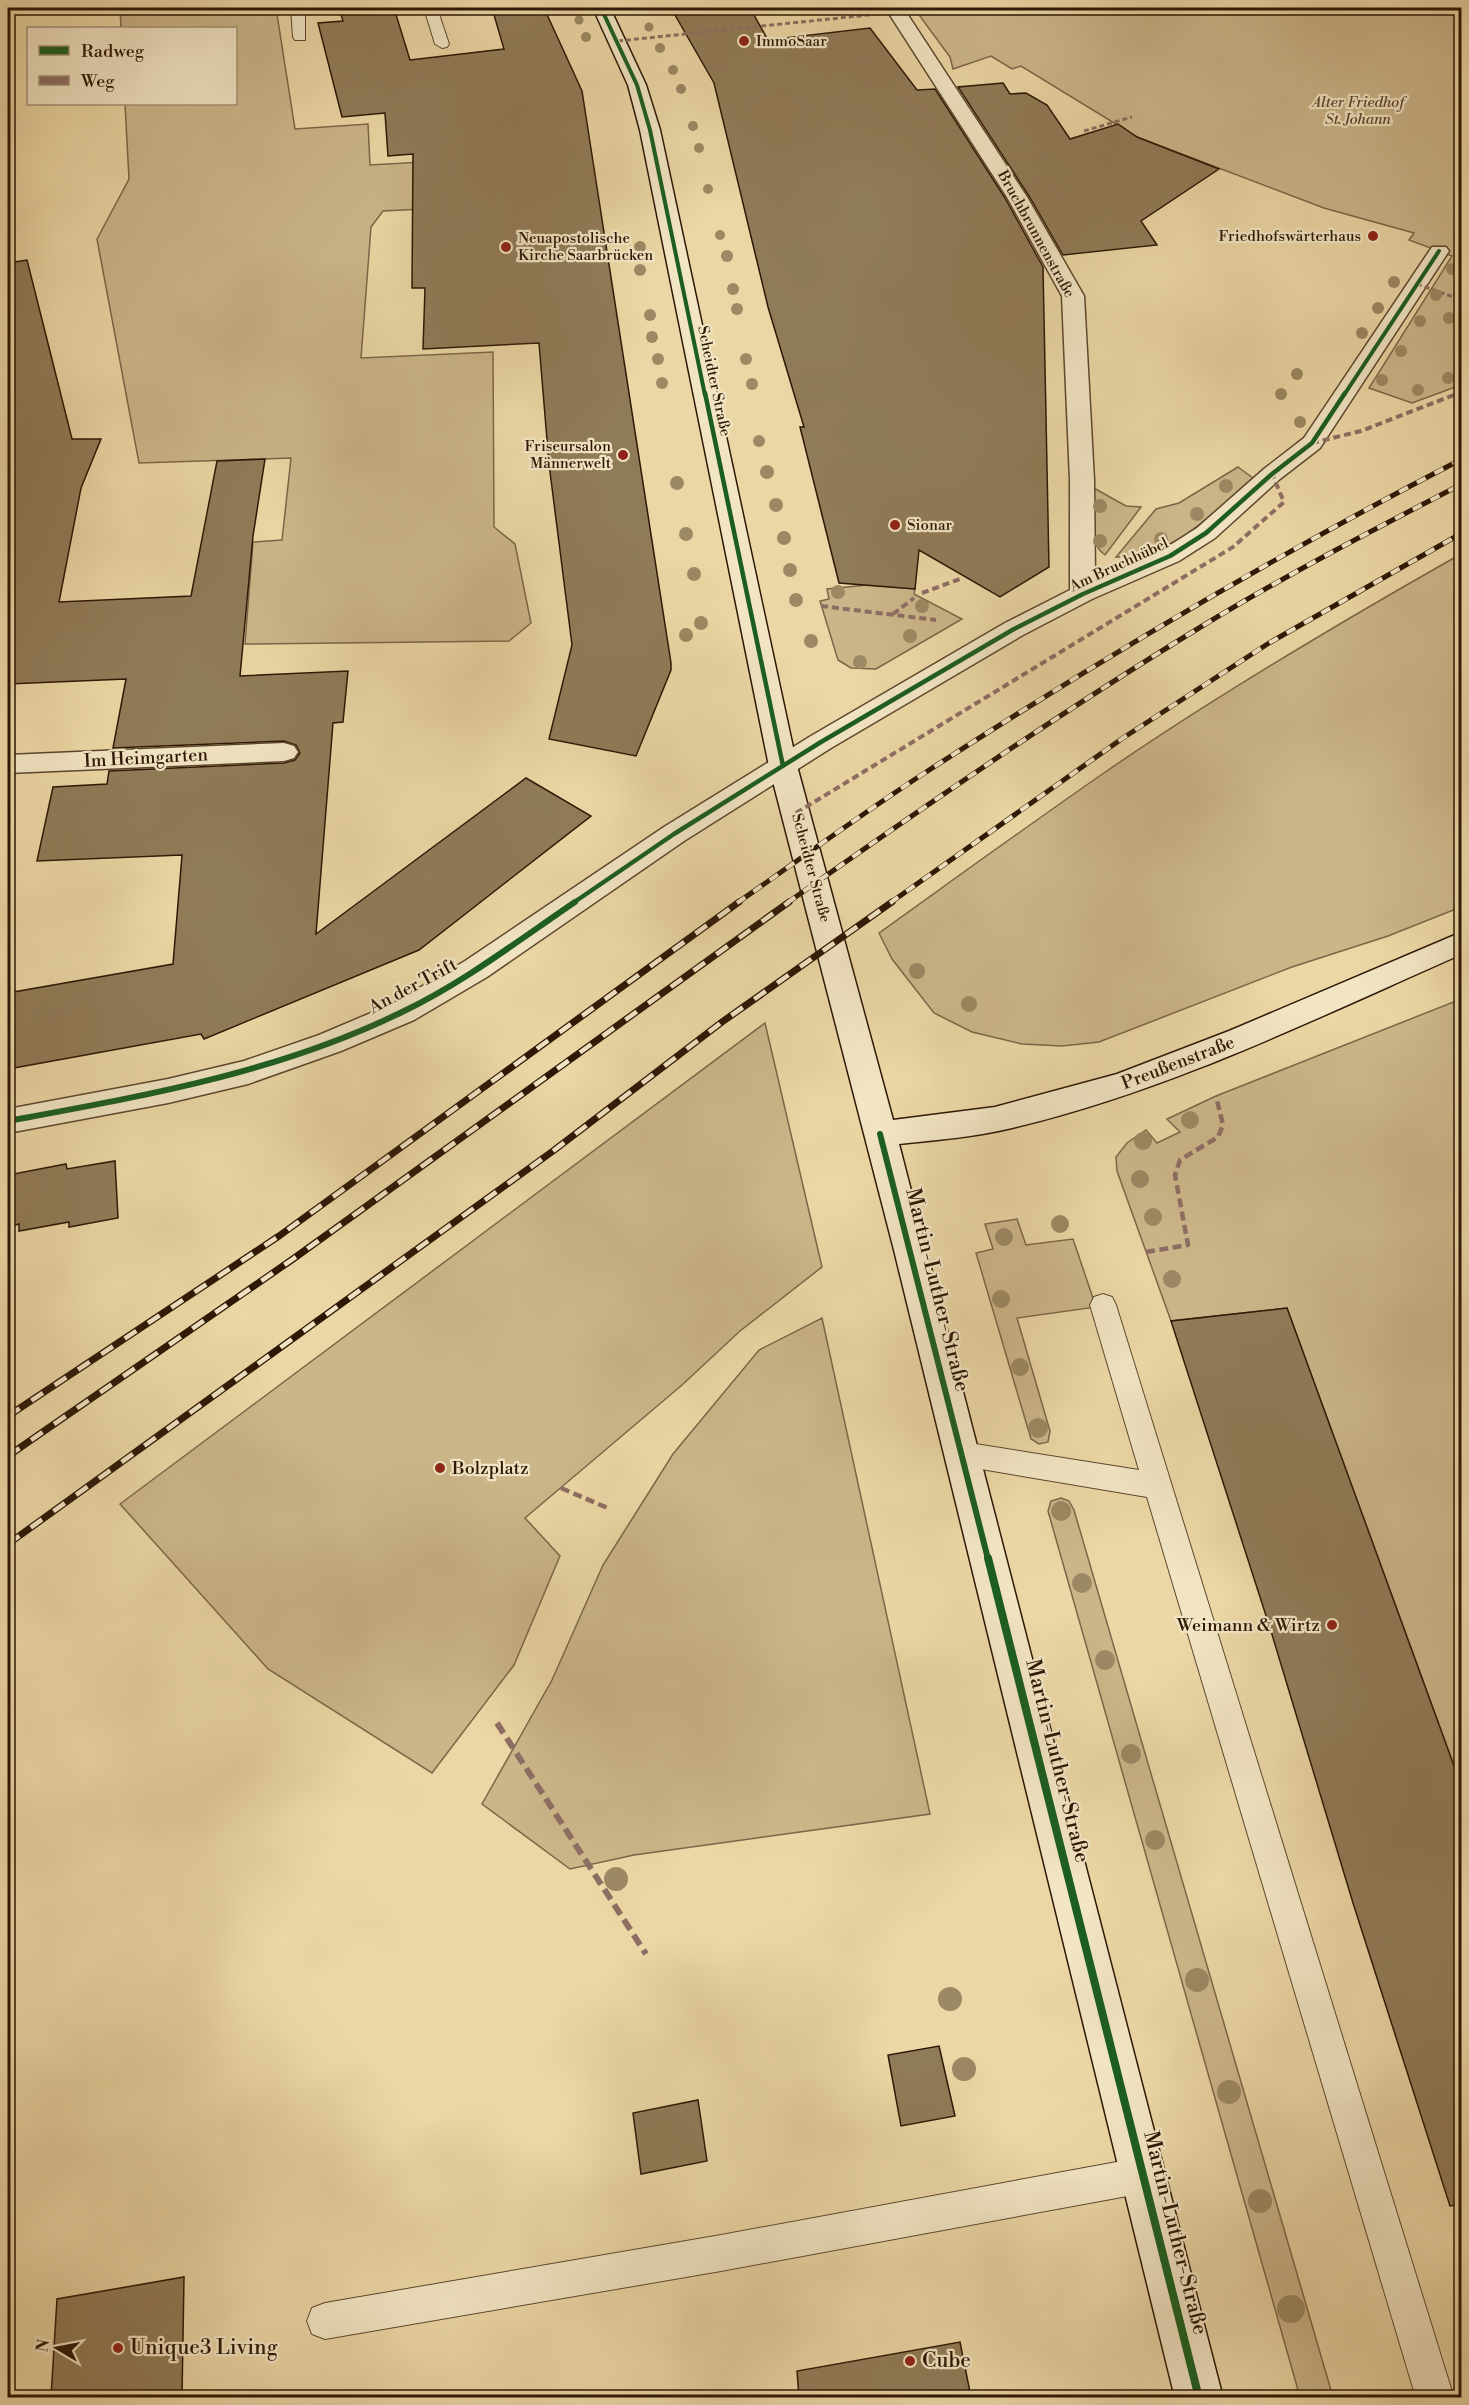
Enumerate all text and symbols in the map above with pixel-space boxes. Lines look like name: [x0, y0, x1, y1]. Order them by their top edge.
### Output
legend: [27, 27, 237, 105]
place label: ImmoSaar: [756, 32, 827, 51]
marker: ImmoSaar: [737, 34, 751, 48]
text: Radweg: [81, 40, 145, 63]
text: Weg: [80, 70, 115, 93]
park label: Alter Friedhof St. Johann: [1310, 93, 1408, 129]
street label: Bruchbrunnenstraße: [993, 166, 1079, 301]
place label: Friedhofswärterhaus: [1218, 227, 1361, 246]
place label: Neuapostolische Kirche Saarbrücken: [518, 229, 653, 265]
marker: Friedhofswärterhaus: [1366, 229, 1380, 243]
marker: Neuapostolische Kirche Saarbrücken: [499, 240, 513, 254]
street label: Scheidter Straße: [693, 324, 735, 438]
place label: Friseursalon Männerwelt: [524, 437, 612, 473]
marker: Friseursalon Männerwelt: [616, 448, 630, 462]
place label: Sionar: [907, 516, 953, 535]
marker: Sionar: [888, 518, 902, 532]
street label: Am Bruchhübel: [1066, 534, 1172, 597]
street label: Im Heimgarten: [83, 743, 209, 773]
street label: Scheidter Straße: [787, 811, 835, 925]
street label: An der Trift: [364, 953, 462, 1019]
street label: Preußenstraße: [1118, 1031, 1238, 1095]
street label: Martin-Luther-Straße: [899, 1186, 975, 1394]
place label: Bolzplatz: [451, 1457, 529, 1480]
marker: Bolzplatz: [433, 1461, 447, 1475]
place label: Weimann & Wirtz: [1176, 1614, 1320, 1637]
marker: Weimann & Wirtz: [1325, 1618, 1339, 1632]
street label: Martin-Luther-Straße: [1019, 1657, 1095, 1865]
street label: Martin-Luther-Straße: [1137, 2129, 1213, 2337]
north arrow: [27, 2318, 87, 2378]
place label: Unique3 Living: [130, 2335, 278, 2361]
text: N: [32, 2337, 54, 2354]
marker: Unique3 Living: [111, 2341, 125, 2355]
place label: Cube: [922, 2348, 971, 2374]
marker: Cube: [903, 2354, 917, 2368]

